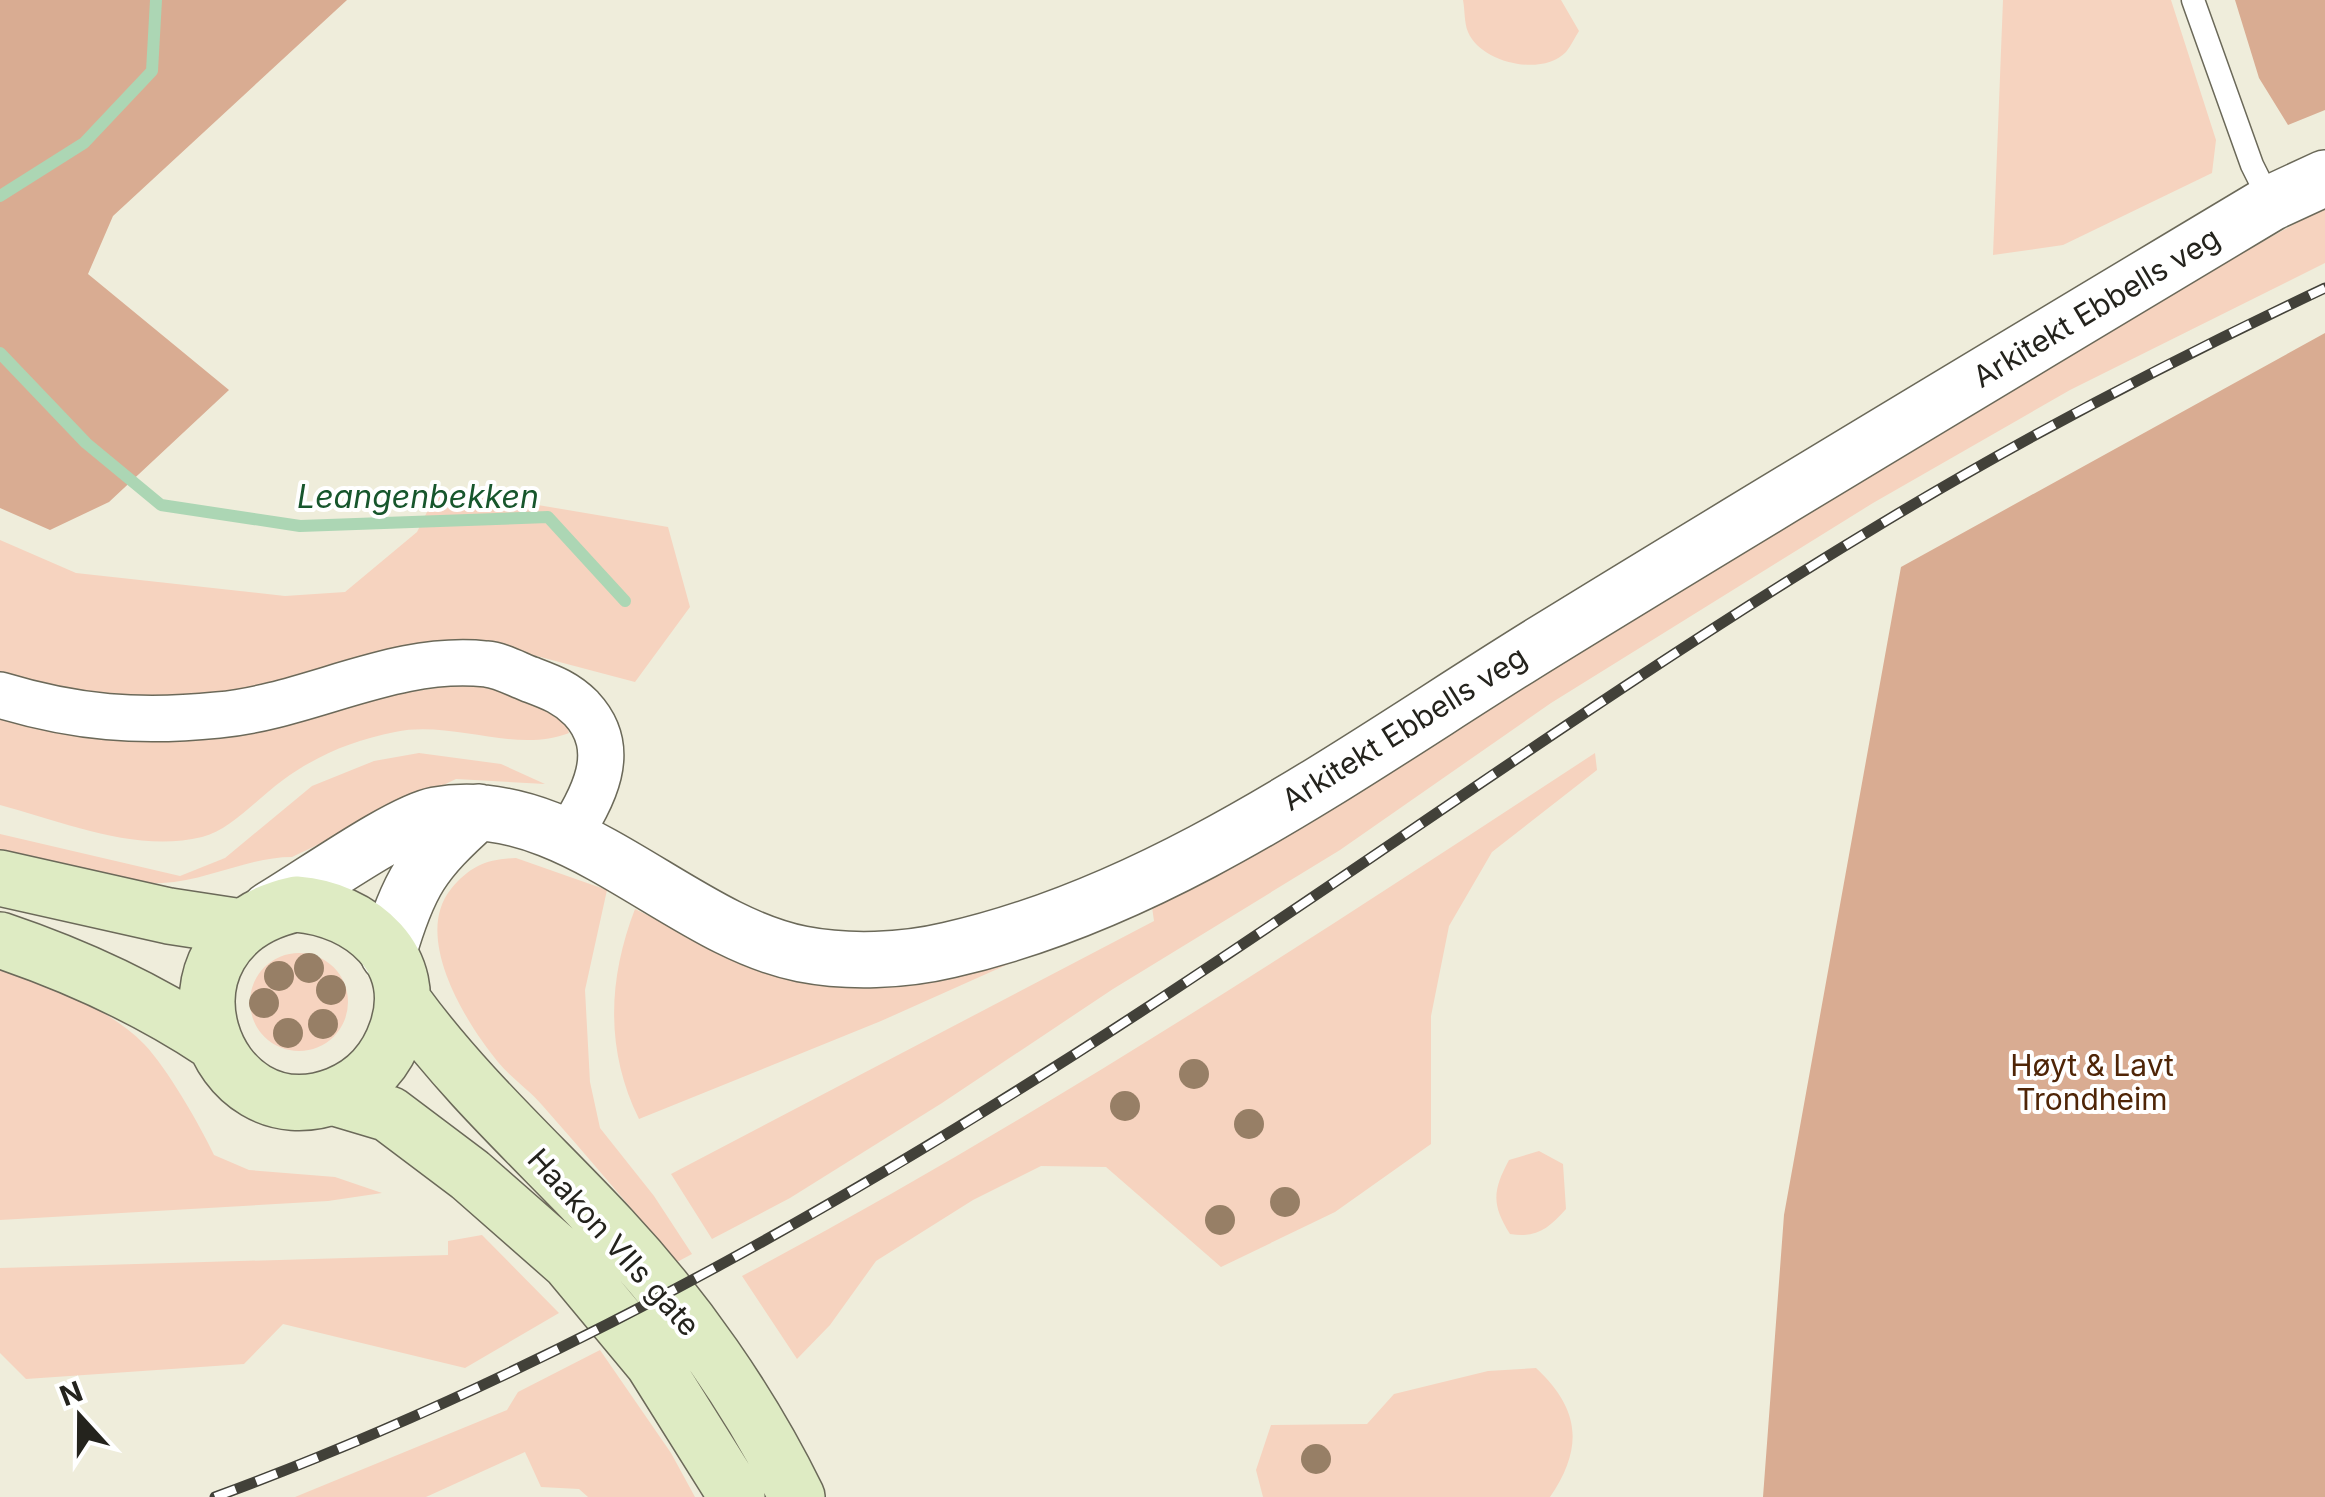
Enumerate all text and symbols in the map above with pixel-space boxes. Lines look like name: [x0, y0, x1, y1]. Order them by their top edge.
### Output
street label: Arkitekt Ebbells veg: [1966, 219, 2226, 395]
water label: Leangenbekken: [297, 477, 539, 516]
street label: Arkitekt Ebbells veg: [1275, 638, 1533, 818]
park label: Høyt & Lavt Trondheim: [2010, 1047, 2174, 1117]
street label: Haakon VIIs gate: [521, 1141, 707, 1343]
north arrow: [30, 1367, 130, 1467]
text: N: [55, 1374, 87, 1413]

